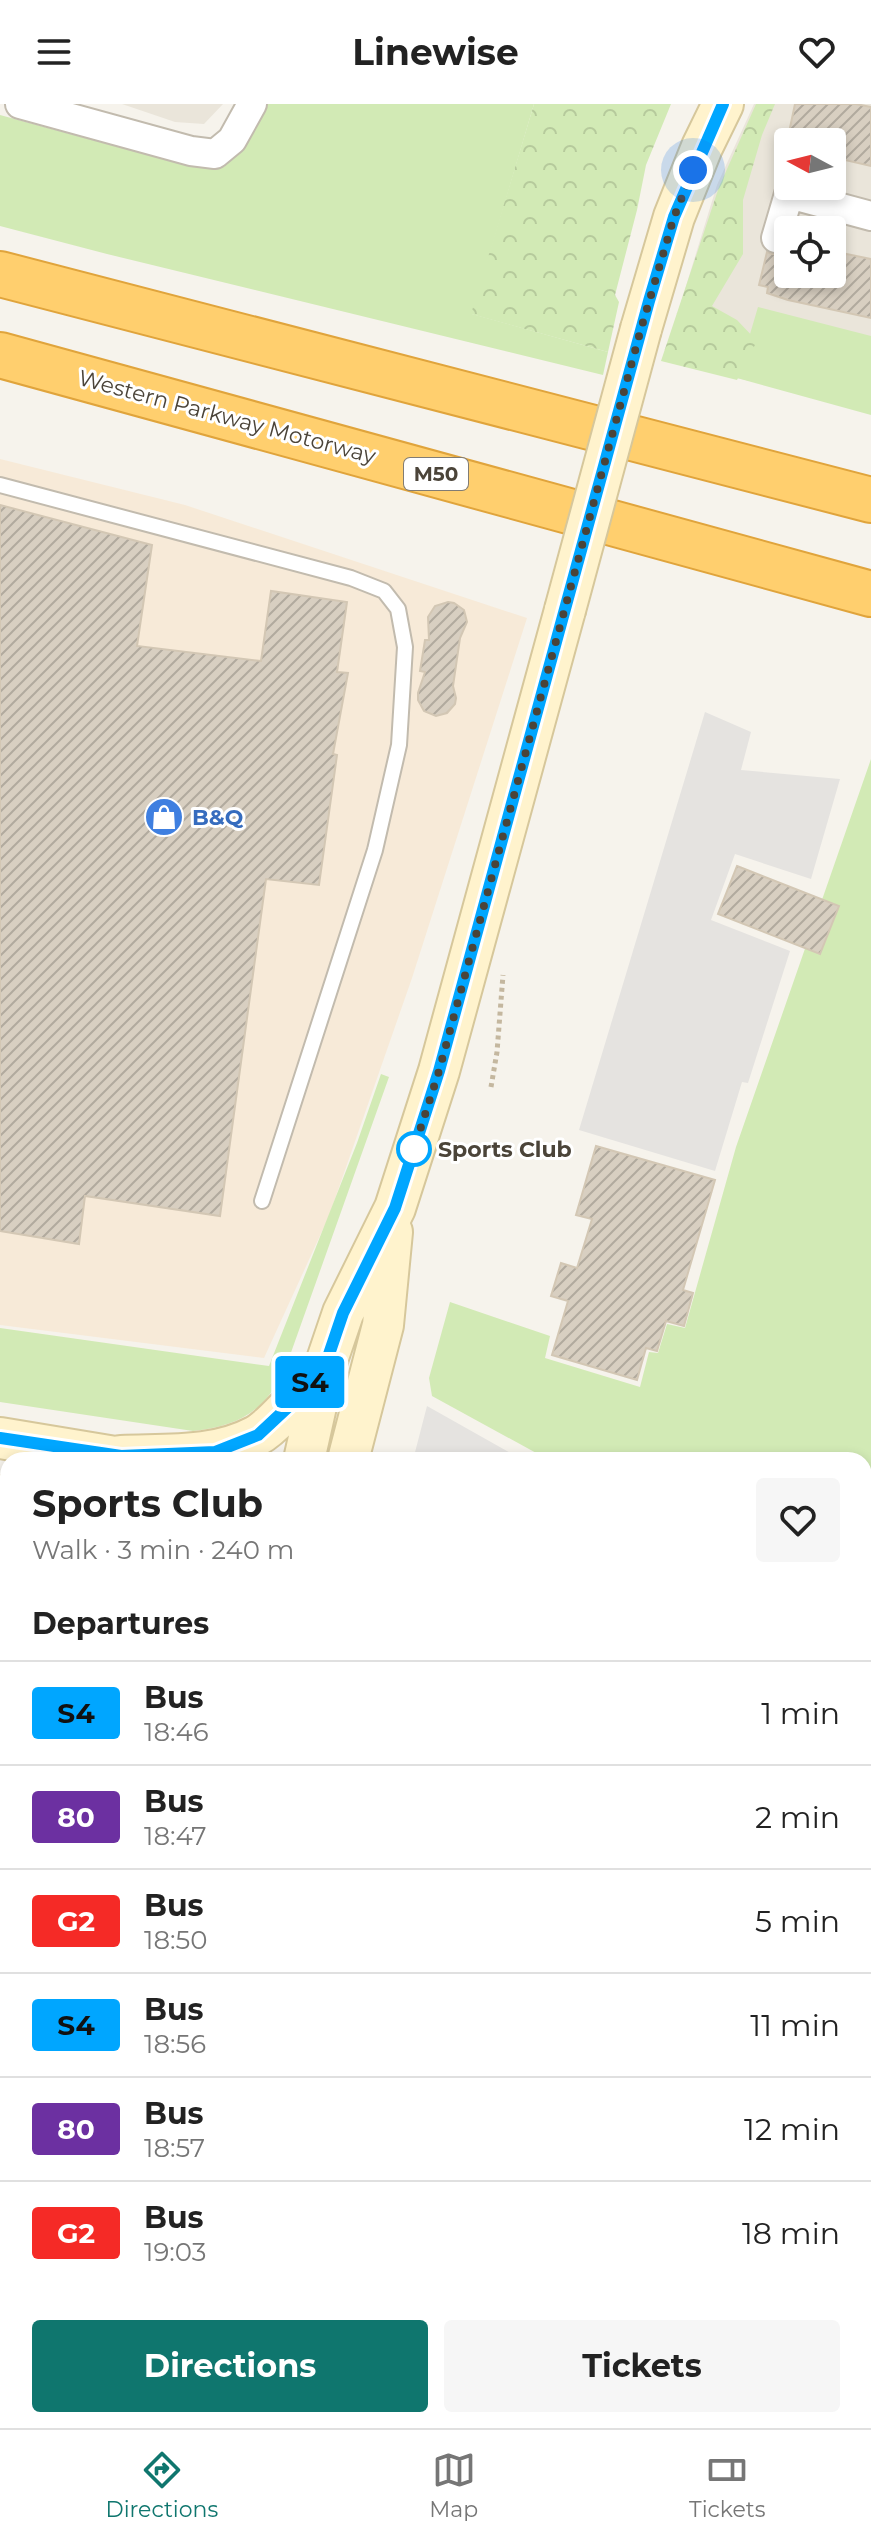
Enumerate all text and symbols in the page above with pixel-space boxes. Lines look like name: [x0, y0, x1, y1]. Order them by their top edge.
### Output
icon: menu: [32, 30, 76, 74]
text: Linewise: [352, 30, 519, 74]
icon: heart: [795, 30, 839, 74]
north arrow: [774, 128, 846, 200]
map controls: [774, 128, 846, 288]
your location: [673, 150, 713, 190]
button: locate: [774, 216, 846, 288]
street label: Western Parkway Motorway: [75, 364, 379, 470]
road number: M50: [404, 458, 468, 490]
shop icon: B&Q: [143, 796, 185, 838]
place label: B&Q: [192, 804, 244, 831]
marker: Sports Club: [397, 1132, 431, 1166]
place label: Sports Club: [438, 1136, 572, 1163]
line badge: S4: [274, 1356, 346, 1408]
text: S4: [291, 1365, 329, 1399]
button: heart: [756, 1478, 840, 1562]
text: Sports Club: [32, 1480, 263, 1527]
text: Walk · 3 min · 240 m: [32, 1534, 294, 1566]
text: Departures: [32, 1605, 209, 1642]
text: Bus: [144, 1679, 204, 1716]
text: 1 min: [761, 1695, 840, 1732]
text: S4: [57, 1696, 95, 1730]
text: 18:46: [144, 1716, 209, 1748]
text: Bus: [144, 1783, 204, 1820]
text: 2 min: [755, 1799, 840, 1836]
text: 80: [57, 1800, 95, 1834]
text: 18:47: [144, 1820, 207, 1852]
text: Bus: [144, 1887, 204, 1924]
text: 5 min: [755, 1903, 840, 1940]
text: G2: [57, 1904, 95, 1938]
text: 18:50: [144, 1924, 207, 1956]
text: Bus: [144, 1991, 204, 2028]
text: 11 min: [750, 2007, 840, 2044]
text: S4: [57, 2008, 95, 2042]
text: 18:56: [144, 2028, 206, 2060]
text: Bus: [144, 2095, 204, 2132]
text: 12 min: [744, 2111, 840, 2148]
text: 80: [57, 2112, 95, 2146]
text: 18:57: [144, 2132, 205, 2164]
text: Bus: [144, 2199, 204, 2236]
text: 18 min: [742, 2215, 840, 2252]
text: G2: [57, 2216, 95, 2250]
text: 19:03: [144, 2236, 206, 2268]
button: Directions: [32, 2320, 428, 2412]
button: Tickets: [444, 2320, 840, 2412]
tab: Directions: [105, 2448, 218, 2523]
tab: Map: [429, 2448, 478, 2523]
tab: Tickets: [689, 2448, 765, 2523]

